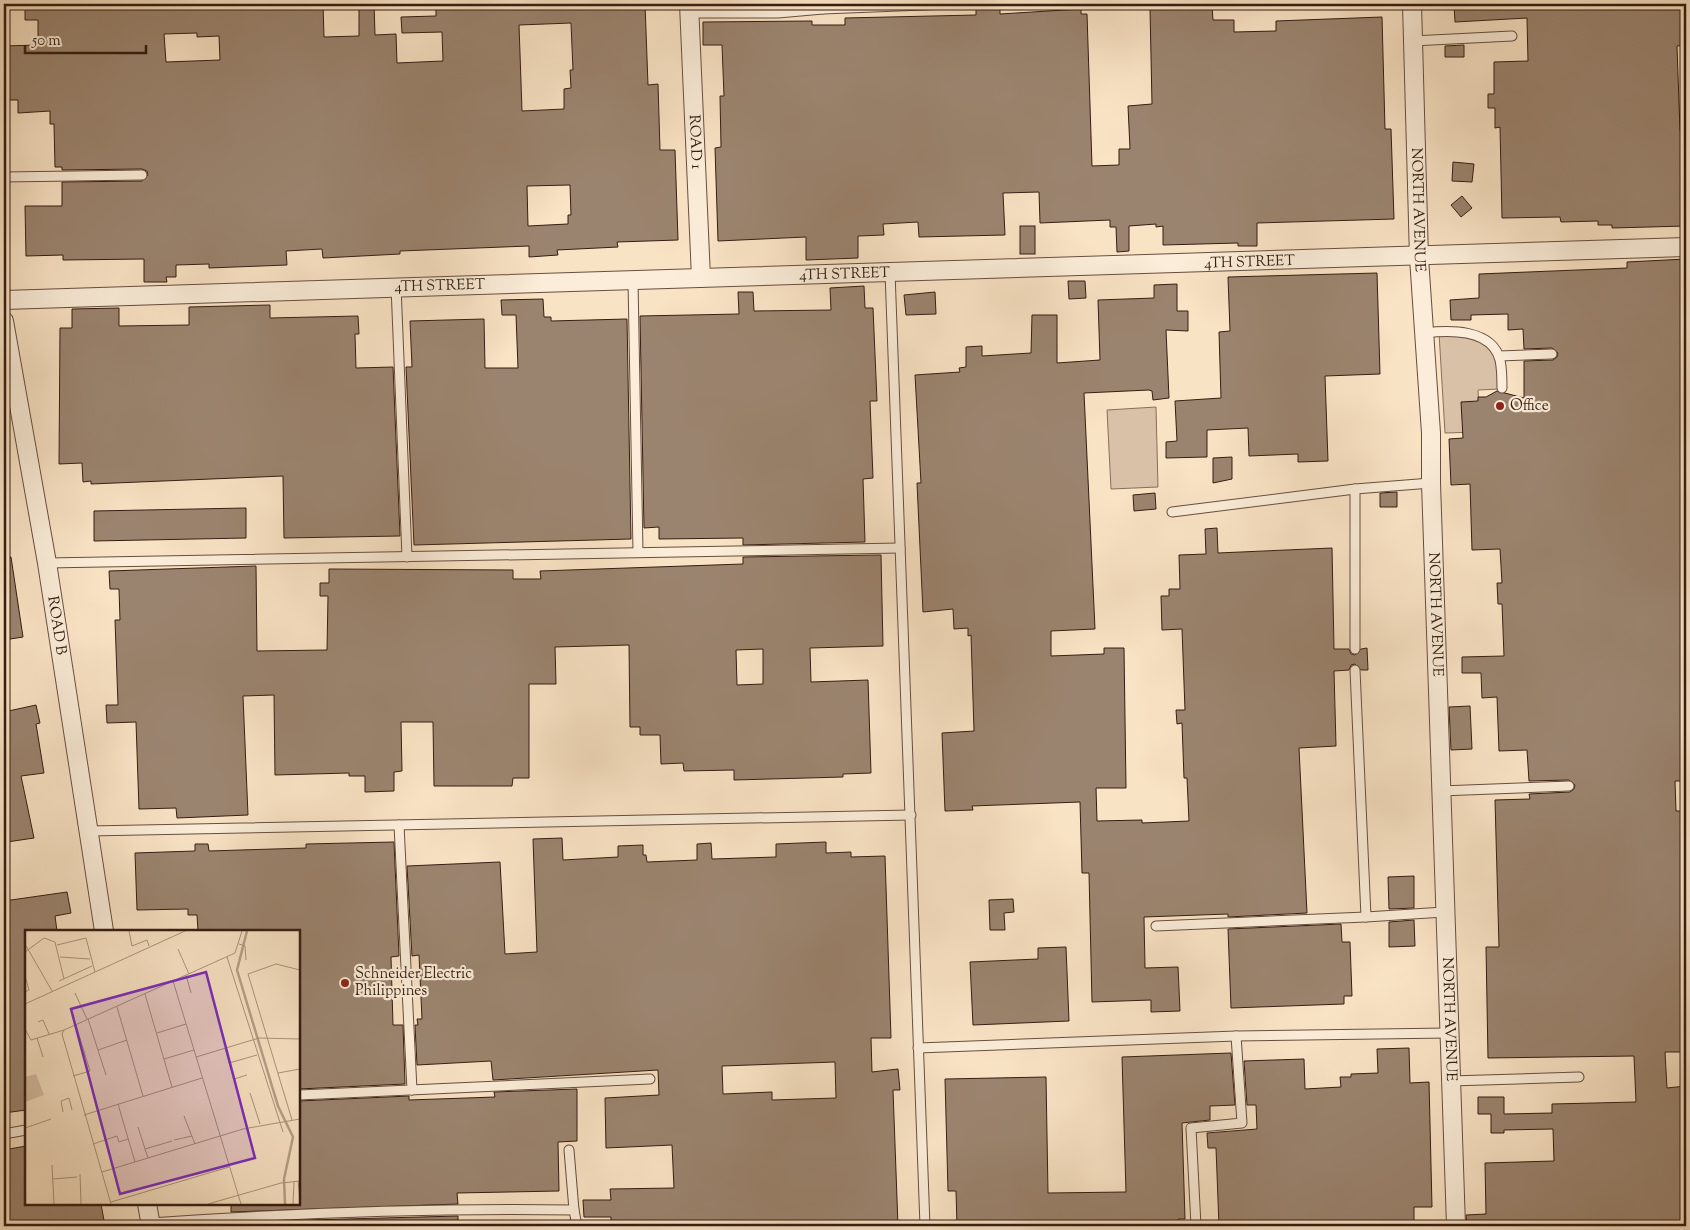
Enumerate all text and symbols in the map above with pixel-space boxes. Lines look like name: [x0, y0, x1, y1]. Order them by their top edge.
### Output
scale bar: [25, 22, 146, 54]
text: 50 m: [31, 31, 61, 52]
street label: ROAD 1: [683, 114, 707, 170]
street label: NORTH AVENUE: [1405, 147, 1430, 273]
street label: 4TH STREET: [1204, 250, 1296, 274]
street label: 4TH STREET: [799, 262, 891, 286]
street label: 4TH STREET: [394, 274, 486, 298]
place label: Office: [1510, 396, 1549, 417]
marker: Office: [1494, 400, 1506, 412]
street label: NORTH AVENUE: [1423, 552, 1448, 677]
street label: ROAD B: [42, 595, 72, 657]
inset map: [25, 930, 300, 1205]
street label: NORTH AVENUE: [1436, 957, 1462, 1082]
place label: Schneider Electric Philippines: [355, 964, 472, 1002]
marker: Schneider Electric Philippines: [339, 977, 351, 989]

